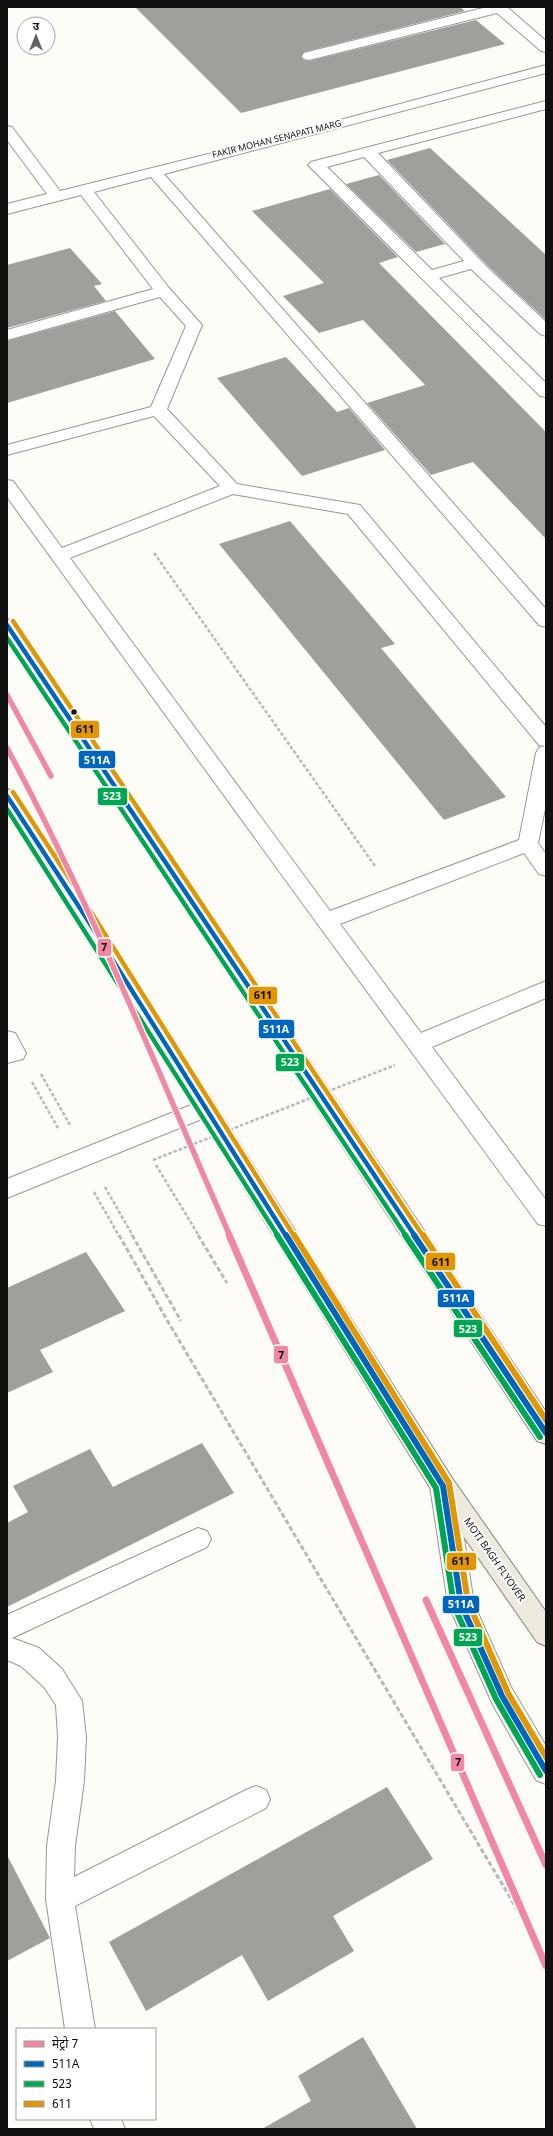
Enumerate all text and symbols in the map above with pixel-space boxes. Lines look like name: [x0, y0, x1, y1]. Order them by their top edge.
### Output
north arrow: [16, 16, 56, 56]
text: उ: [33, 20, 40, 34]
street label: FAKIR MOHAN SENAPATI MARG: [211, 118, 343, 162]
unlabelled marker: [69, 707, 79, 717]
line badge: 611: [70, 720, 100, 739]
text: 611: [76, 723, 94, 737]
line badge: 511A: [78, 750, 116, 769]
text: 511A: [84, 754, 111, 768]
line badge: 523: [97, 787, 128, 806]
text: 523: [103, 790, 121, 804]
line badge: 7: [97, 938, 112, 957]
text: 7: [101, 941, 107, 955]
line badge: 611: [248, 986, 278, 1005]
text: 611: [254, 989, 272, 1003]
line badge: 511A: [258, 1019, 295, 1039]
text: 511A: [263, 1023, 290, 1037]
line badge: 523: [275, 1053, 305, 1072]
text: 523: [281, 1056, 299, 1070]
line badge: 611: [425, 1252, 456, 1271]
text: 611: [432, 1256, 450, 1270]
line badge: 511A: [437, 1289, 475, 1308]
text: 511A: [443, 1292, 470, 1306]
line badge: 523: [453, 1319, 483, 1338]
text: 523: [459, 1323, 477, 1337]
line badge: 7: [273, 1345, 289, 1364]
text: 7: [278, 1349, 284, 1363]
street label: MOTI BAGH FLYOVER: [460, 1516, 528, 1605]
line badge: 611: [446, 1552, 477, 1571]
text: 611: [452, 1555, 470, 1569]
line badge: 511A: [442, 1595, 480, 1614]
text: 511A: [448, 1598, 475, 1612]
line badge: 523: [453, 1628, 483, 1647]
text: 523: [459, 1631, 477, 1645]
line badge: 7: [450, 1753, 465, 1772]
text: 7: [455, 1756, 461, 1770]
legend: [16, 2028, 156, 2120]
text: मेट्रो 7: [52, 2036, 78, 2053]
text: 511A: [52, 2057, 80, 2073]
text: 523: [52, 2077, 72, 2093]
text: 611: [52, 2097, 72, 2113]

